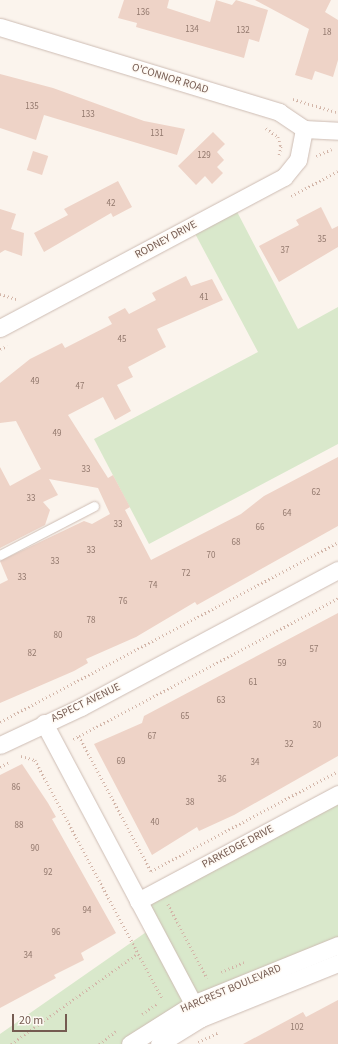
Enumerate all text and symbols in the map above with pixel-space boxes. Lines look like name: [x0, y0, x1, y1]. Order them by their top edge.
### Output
house number: 136: [136, 8, 150, 18]
house number: 134: [185, 25, 199, 35]
house number: 132: [236, 26, 250, 36]
house number: 18: [323, 28, 331, 38]
street label: O'CONNOR ROAD: [130, 61, 210, 97]
house number: 135: [25, 102, 39, 112]
house number: 133: [81, 110, 95, 120]
house number: 131: [150, 129, 164, 139]
house number: 129: [197, 151, 211, 161]
house number: 42: [107, 199, 115, 209]
street label: RODNEY DRIVE: [133, 218, 199, 262]
house number: 35: [318, 235, 326, 245]
house number: 37: [281, 246, 289, 256]
house number: 41: [200, 293, 208, 303]
house number: 45: [118, 335, 126, 345]
house number: 49: [31, 377, 39, 387]
house number: 47: [76, 382, 84, 392]
house number: 49: [53, 429, 61, 439]
house number: 33: [82, 465, 90, 475]
house number: 62: [312, 488, 320, 498]
house number: 33: [27, 494, 35, 504]
house number: 64: [283, 509, 291, 519]
house number: 33: [114, 520, 122, 530]
house number: 66: [256, 523, 264, 533]
house number: 68: [232, 538, 240, 548]
house number: 33: [87, 546, 95, 556]
house number: 70: [207, 551, 215, 561]
house number: 33: [51, 557, 59, 567]
house number: 72: [182, 569, 190, 579]
house number: 33: [18, 573, 26, 583]
house number: 74: [149, 581, 157, 591]
house number: 76: [119, 597, 127, 607]
house number: 78: [87, 616, 95, 626]
house number: 80: [54, 631, 62, 641]
house number: 57: [310, 645, 318, 655]
house number: 82: [28, 649, 36, 659]
house number: 59: [278, 659, 286, 669]
house number: 61: [249, 678, 257, 688]
street label: ASPECT AVENUE: [49, 681, 123, 725]
house number: 63: [217, 696, 225, 706]
house number: 65: [181, 712, 189, 722]
house number: 30: [313, 721, 321, 731]
house number: 67: [148, 732, 156, 742]
house number: 32: [285, 740, 293, 750]
house number: 69: [117, 757, 125, 767]
house number: 34: [251, 758, 259, 768]
house number: 36: [218, 775, 226, 785]
house number: 86: [12, 783, 20, 793]
house number: 38: [186, 798, 194, 808]
house number: 40: [151, 818, 159, 828]
house number: 88: [15, 821, 23, 831]
street label: PARKEDGE DRIVE: [200, 823, 276, 871]
house number: 90: [31, 844, 39, 854]
house number: 92: [44, 868, 52, 878]
house number: 94: [83, 906, 91, 916]
house number: 96: [52, 928, 60, 938]
house number: 34: [24, 951, 32, 961]
street label: HARCREST BOULEVARD: [179, 962, 283, 1016]
scale bar: [14, 1006, 69, 1032]
text: 20 m: [19, 1012, 43, 1029]
house number: 102: [290, 1023, 304, 1033]

